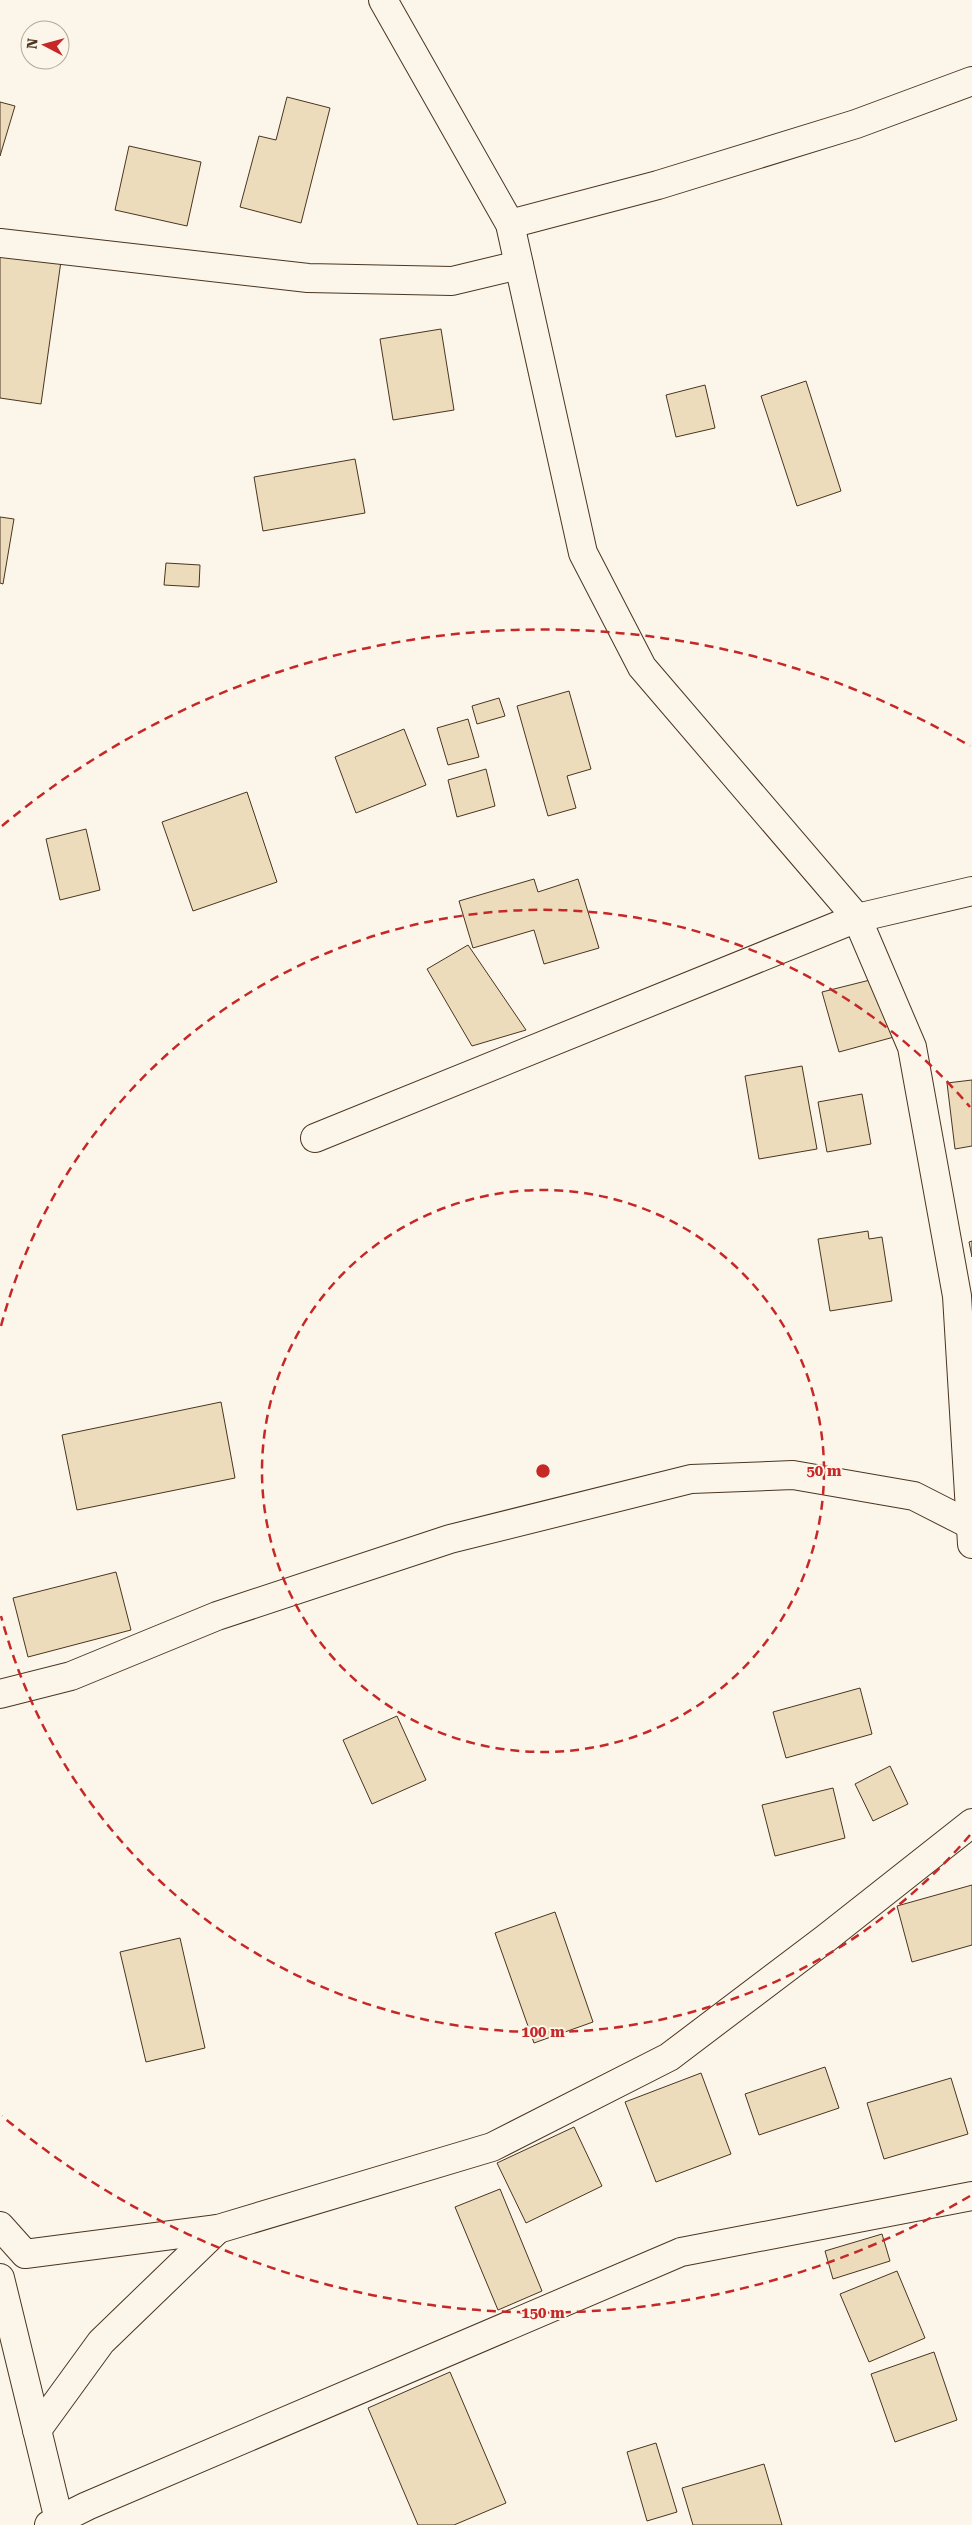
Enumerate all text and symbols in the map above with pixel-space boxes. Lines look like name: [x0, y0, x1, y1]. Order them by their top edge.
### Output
north arrow: [20, 20, 70, 70]
text: N: [24, 37, 41, 50]
centre of rings: [534, 1462, 552, 1480]
text: 50 m: [806, 1462, 842, 1480]
text: 100 m: [521, 2023, 565, 2041]
text: 150 m: [521, 2304, 565, 2322]

